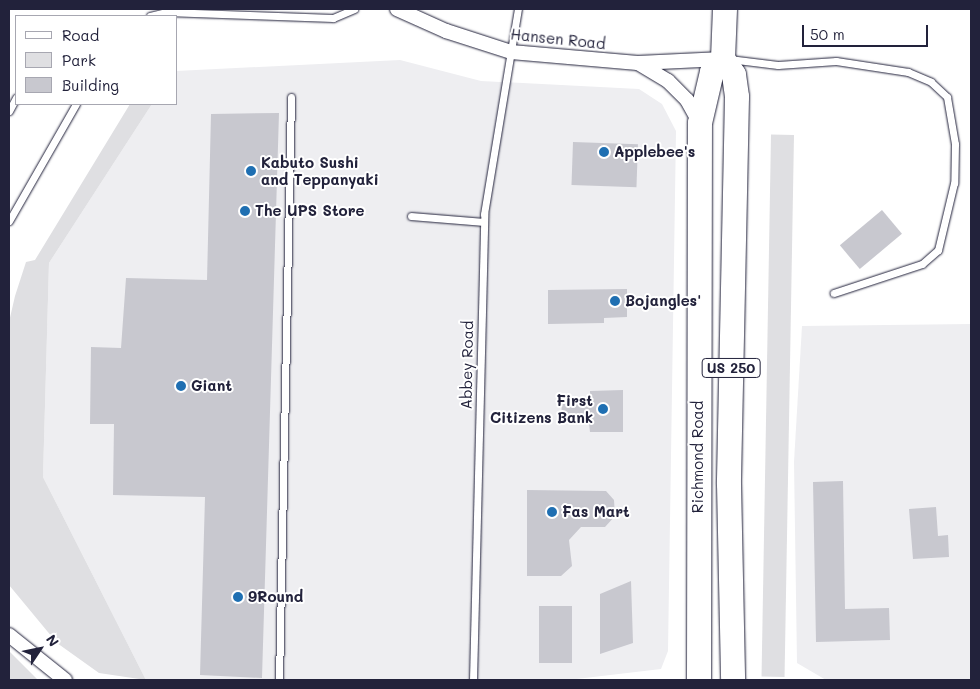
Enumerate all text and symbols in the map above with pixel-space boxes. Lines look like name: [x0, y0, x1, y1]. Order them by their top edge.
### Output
legend: [15, 15, 178, 105]
scale bar: [805, 15, 931, 47]
text: 50 m: [810, 24, 845, 44]
text: Road: [62, 25, 99, 45]
street label: Hansen Road: [510, 25, 606, 53]
text: Park: [62, 50, 96, 70]
text: Building: [62, 75, 119, 95]
place label: Applebee's: [614, 143, 695, 161]
marker: Applebee's: [598, 146, 610, 158]
place label: Kabuto Sushi and Teppanyaki: [261, 153, 379, 188]
marker: Kabuto Sushi and Teppanyaki: [245, 165, 257, 177]
place label: The UPS Store: [255, 202, 364, 220]
marker: The UPS Store: [239, 205, 251, 217]
place label: Bojangles': [625, 292, 701, 310]
marker: Bojangles': [609, 295, 621, 307]
street label: Abbey Road: [457, 320, 477, 410]
road number: US 250: [701, 356, 761, 379]
place label: Giant: [191, 377, 232, 395]
marker: Giant: [175, 380, 187, 392]
place label: First Citizens Bank: [490, 391, 593, 426]
street label: Richmond Road: [689, 401, 707, 513]
marker: First Citizens Bank: [597, 403, 609, 415]
place label: Fas Mart: [562, 503, 630, 521]
marker: Fas Mart: [546, 506, 558, 518]
place label: 9Round: [248, 588, 303, 606]
marker: 9Round: [232, 591, 244, 603]
north arrow: [15, 624, 65, 674]
text: N: [42, 631, 64, 650]

